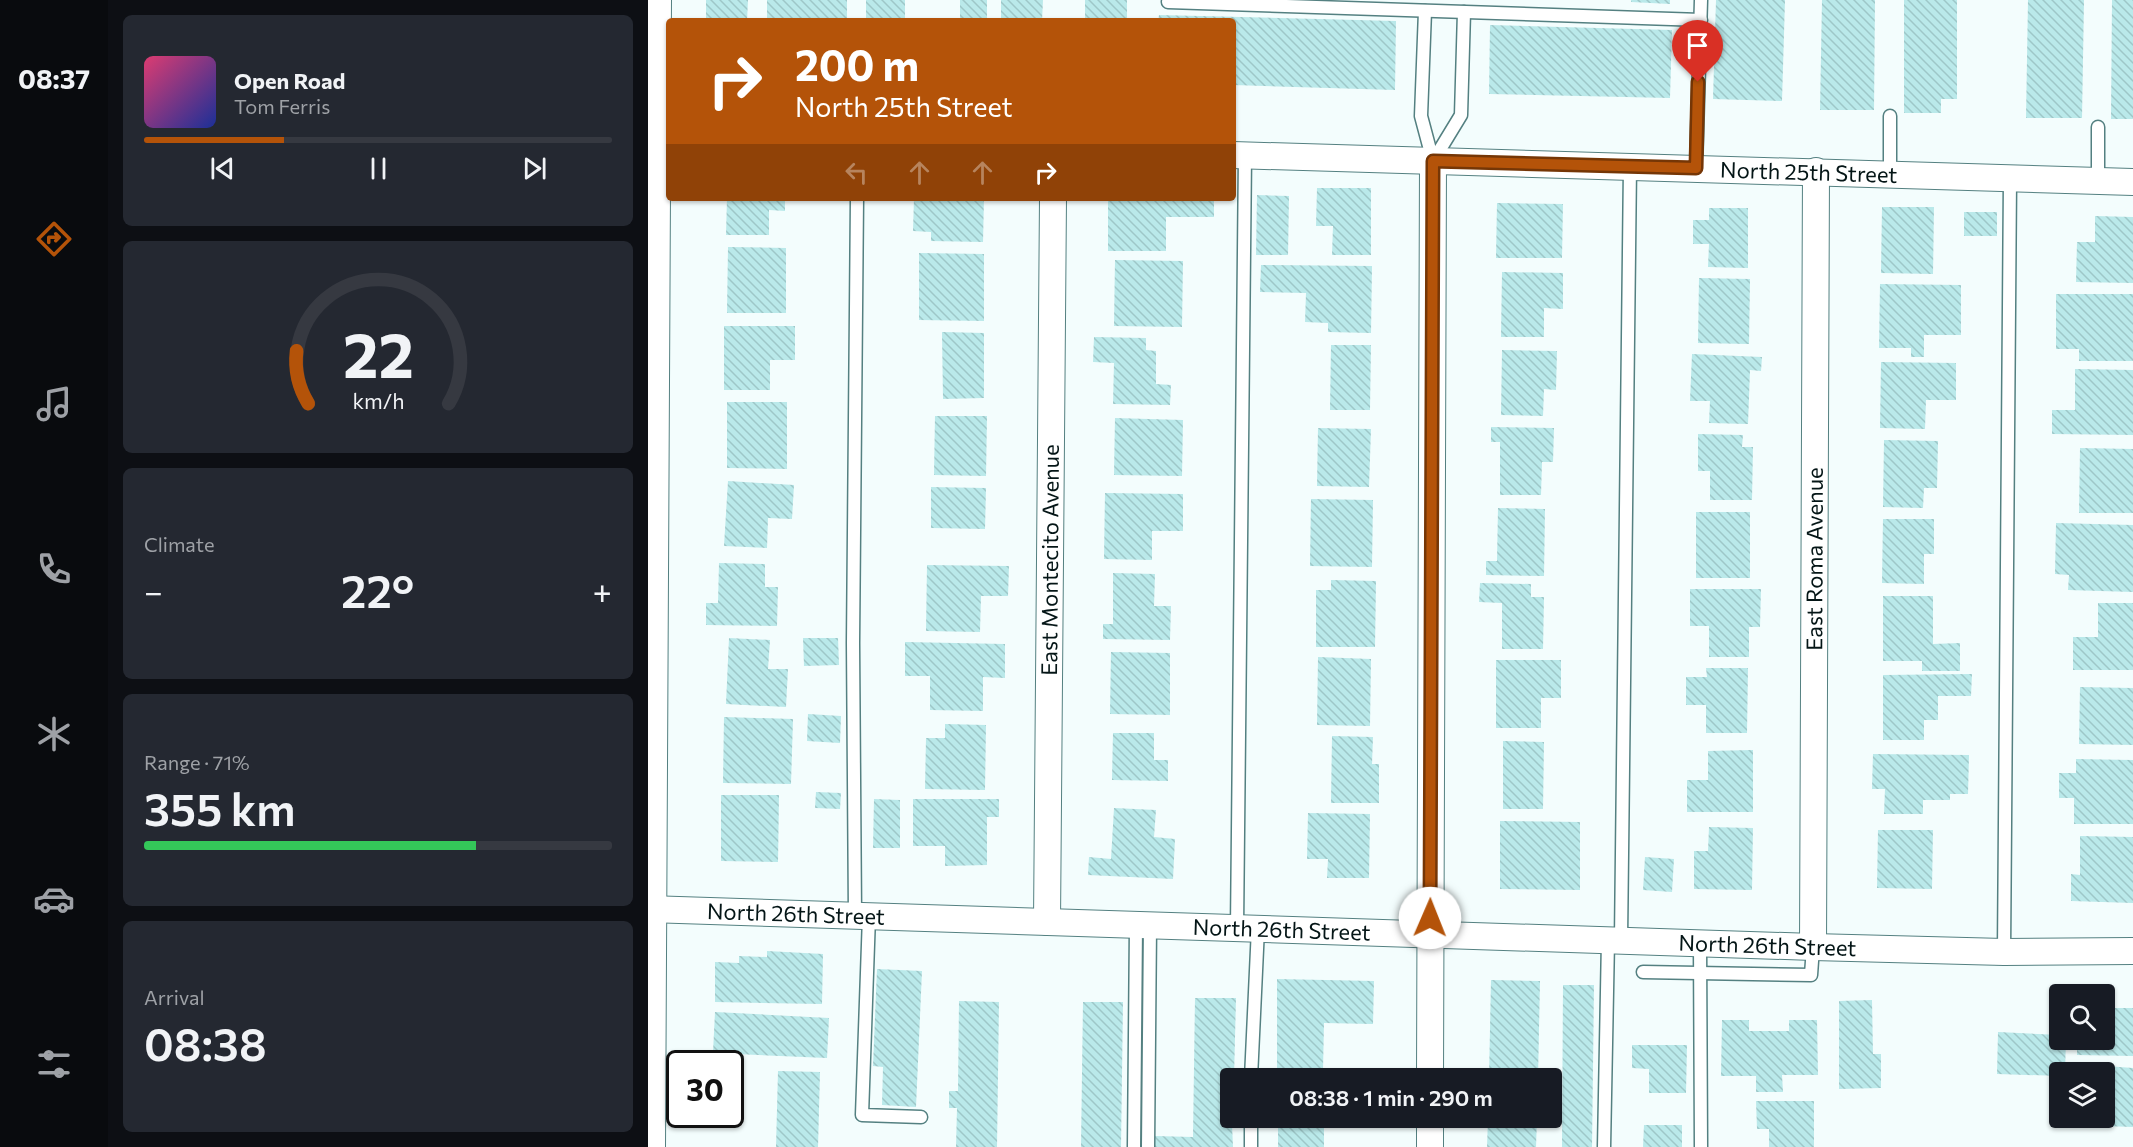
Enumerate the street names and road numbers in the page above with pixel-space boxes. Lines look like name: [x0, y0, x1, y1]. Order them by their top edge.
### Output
street label: North 25th Street: [1720, 156, 1898, 188]
street label: East Montecito Avenue: [1035, 444, 1064, 676]
street label: East Roma Avenue: [1800, 467, 1828, 651]
street label: North 26th Street: [707, 897, 885, 930]
street label: North 26th Street: [1192, 913, 1371, 946]
street label: North 26th Street: [1678, 929, 1857, 961]

